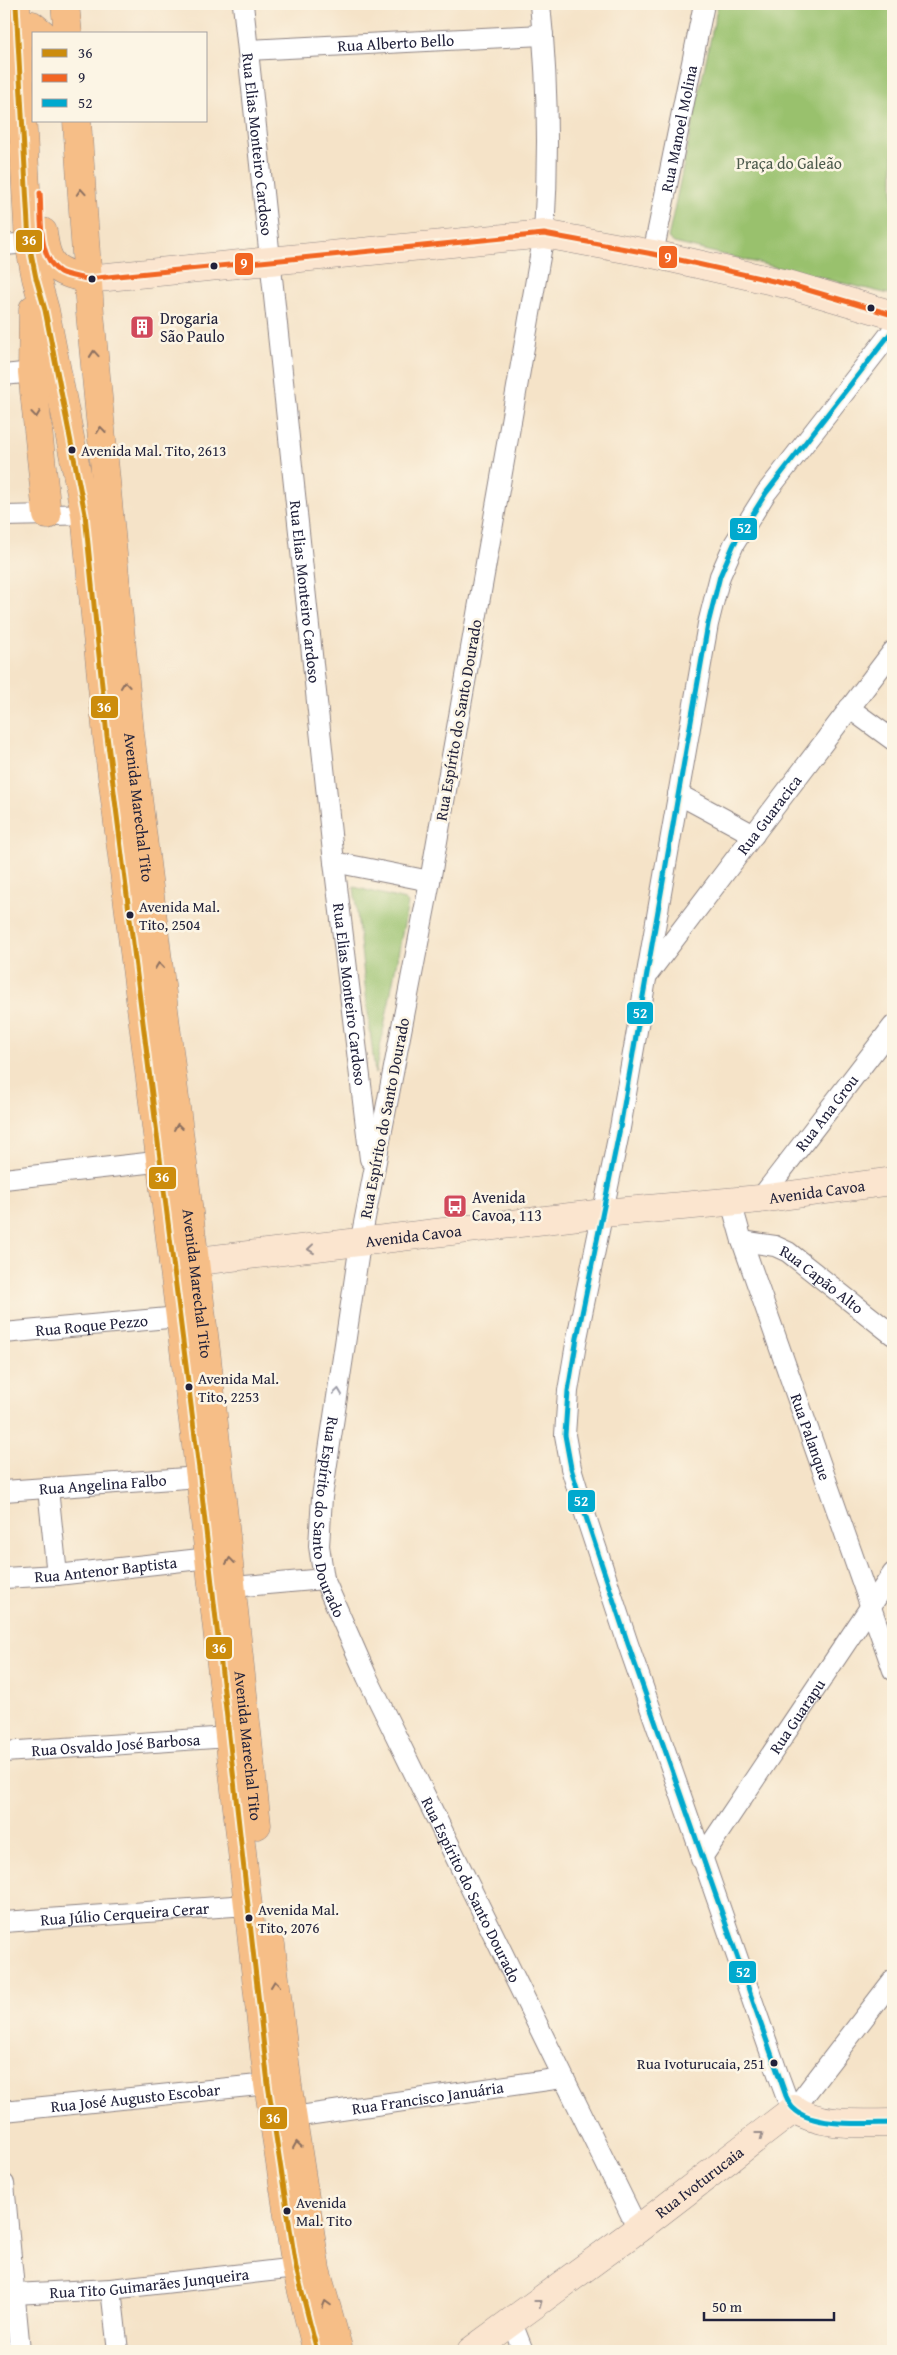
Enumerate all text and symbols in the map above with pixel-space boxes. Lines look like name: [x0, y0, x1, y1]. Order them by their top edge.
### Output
street label: Rua Alberto Bello: [337, 28, 455, 57]
legend: [32, 32, 208, 122]
text: 36: [78, 42, 92, 63]
street label: Rua Elias Monteiro Cardoso: [236, 52, 279, 237]
street label: Rua Manoel Molina: [654, 62, 703, 194]
text: 9: [78, 66, 85, 87]
text: 52: [78, 92, 92, 113]
park label: Praça do Galeão: [736, 151, 842, 175]
one-way arrow: [76, 188, 87, 196]
line badge: 36: [15, 229, 43, 253]
text: 36: [22, 230, 36, 250]
line badge: 9: [658, 245, 678, 269]
text: 9: [664, 247, 672, 267]
line badge: 9: [234, 252, 254, 276]
text: 9: [240, 253, 248, 273]
unlabelled marker: [209, 261, 219, 271]
unlabelled marker: [87, 274, 97, 284]
unlabelled marker: [866, 303, 876, 313]
place label: Drogaria São Paulo: [160, 306, 225, 348]
building icon: Drogaria São Paulo: [129, 314, 155, 340]
one-way arrow: [88, 350, 99, 358]
one-way arrow: [30, 410, 41, 418]
one-way arrow: [96, 426, 107, 434]
place label: Avenida Mal. Tito, 2613: [81, 440, 227, 461]
marker: Avenida Mal. Tito, 2613: [67, 445, 77, 455]
street label: Rua Elias Monteiro Cardoso: [284, 499, 327, 684]
line badge: 52: [729, 517, 758, 541]
text: 52: [737, 518, 751, 538]
street label: Rua Espírito do Santo Dourado: [428, 617, 488, 823]
one-way arrow: [120, 681, 131, 689]
line badge: 36: [90, 695, 119, 719]
text: 36: [97, 697, 111, 717]
street label: Avenida Marechal Tito: [118, 731, 160, 883]
street label: Rua Guaracica: [731, 769, 807, 860]
place label: Avenida Mal. Tito, 2504: [139, 896, 220, 935]
street label: Rua Elias Monteiro Cardoso: [327, 902, 373, 1087]
marker: Avenida Mal. Tito, 2504: [125, 910, 135, 920]
one-way arrow: [154, 961, 165, 969]
line badge: 52: [626, 1001, 654, 1025]
text: 52: [633, 1003, 647, 1023]
street label: Rua Espírito do Santo Dourado: [353, 1016, 415, 1220]
street label: Rua Ana Grou: [789, 1069, 864, 1156]
one-way arrow: [173, 1123, 184, 1131]
line badge: 36: [148, 1166, 177, 1190]
text: 36: [155, 1167, 169, 1187]
street label: Avenida Cavoa: [767, 1173, 867, 1210]
place label: Avenida Cavoa, 113: [472, 1185, 542, 1227]
bus stop icon: Avenida Cavoa, 113: [442, 1193, 468, 1219]
street label: Avenida Marechal Tito: [177, 1207, 219, 1360]
street label: Avenida Cavoa: [364, 1218, 463, 1253]
street label: Rua Capão Alto: [776, 1238, 869, 1320]
one-way arrow: [307, 1243, 315, 1254]
street label: Rua Roque Pezzo: [34, 1308, 149, 1342]
place label: Avenida Mal. Tito, 2253: [198, 1368, 279, 1407]
marker: Avenida Mal. Tito, 2253: [184, 1382, 194, 1392]
one-way arrow: [332, 1387, 343, 1395]
street label: Rua Palanque: [784, 1390, 837, 1484]
street label: Rua Espírito do Santo Dourado: [307, 1415, 351, 1621]
street label: Rua Angelina Falbo: [38, 1467, 167, 1500]
line badge: 52: [567, 1489, 596, 1513]
text: 52: [574, 1491, 588, 1511]
street label: Rua Antenor Baptista: [34, 1550, 178, 1588]
one-way arrow: [225, 1557, 236, 1565]
line badge: 36: [205, 1636, 233, 1660]
text: 36: [212, 1638, 226, 1658]
street label: Avenida Marechal Tito: [229, 1670, 268, 1822]
street label: Rua Guarapu: [763, 1674, 831, 1759]
street label: Rua Osvaldo José Barbosa: [31, 1727, 201, 1762]
street label: Rua Espírito do Santo Dourado: [416, 1793, 527, 1986]
street label: Rua Júlio Cerqueira Cerar: [39, 1896, 210, 1931]
place label: Avenida Mal. Tito, 2076: [258, 1899, 339, 1938]
marker: Avenida Mal. Tito, 2076: [244, 1913, 254, 1923]
line badge: 52: [728, 1960, 757, 1984]
text: 52: [736, 1962, 750, 1982]
one-way arrow: [270, 1979, 281, 1987]
place label: Rua Ivoturucaia, 251: [637, 2053, 765, 2074]
marker: Rua Ivoturucaia, 251: [769, 2058, 779, 2068]
street label: Rua Francisco Januária: [350, 2075, 505, 2120]
street label: Rua José Augusto Escobar: [49, 2077, 222, 2118]
line badge: 36: [259, 2106, 288, 2130]
text: 36: [266, 2108, 280, 2128]
one-way arrow: [754, 2133, 763, 2141]
one-way arrow: [292, 2140, 303, 2148]
street label: Rua Ivoturucaia: [650, 2140, 749, 2224]
place label: Avenida Mal. Tito: [296, 2192, 352, 2231]
marker: Avenida Mal. Tito: [282, 2206, 292, 2216]
street label: Rua Tito Guimarães Junqueira: [49, 2261, 251, 2304]
scale bar: [704, 2290, 834, 2322]
text: 50 m: [712, 2296, 743, 2317]
one-way arrow: [533, 2300, 542, 2308]
one-way arrow: [321, 2301, 331, 2309]

